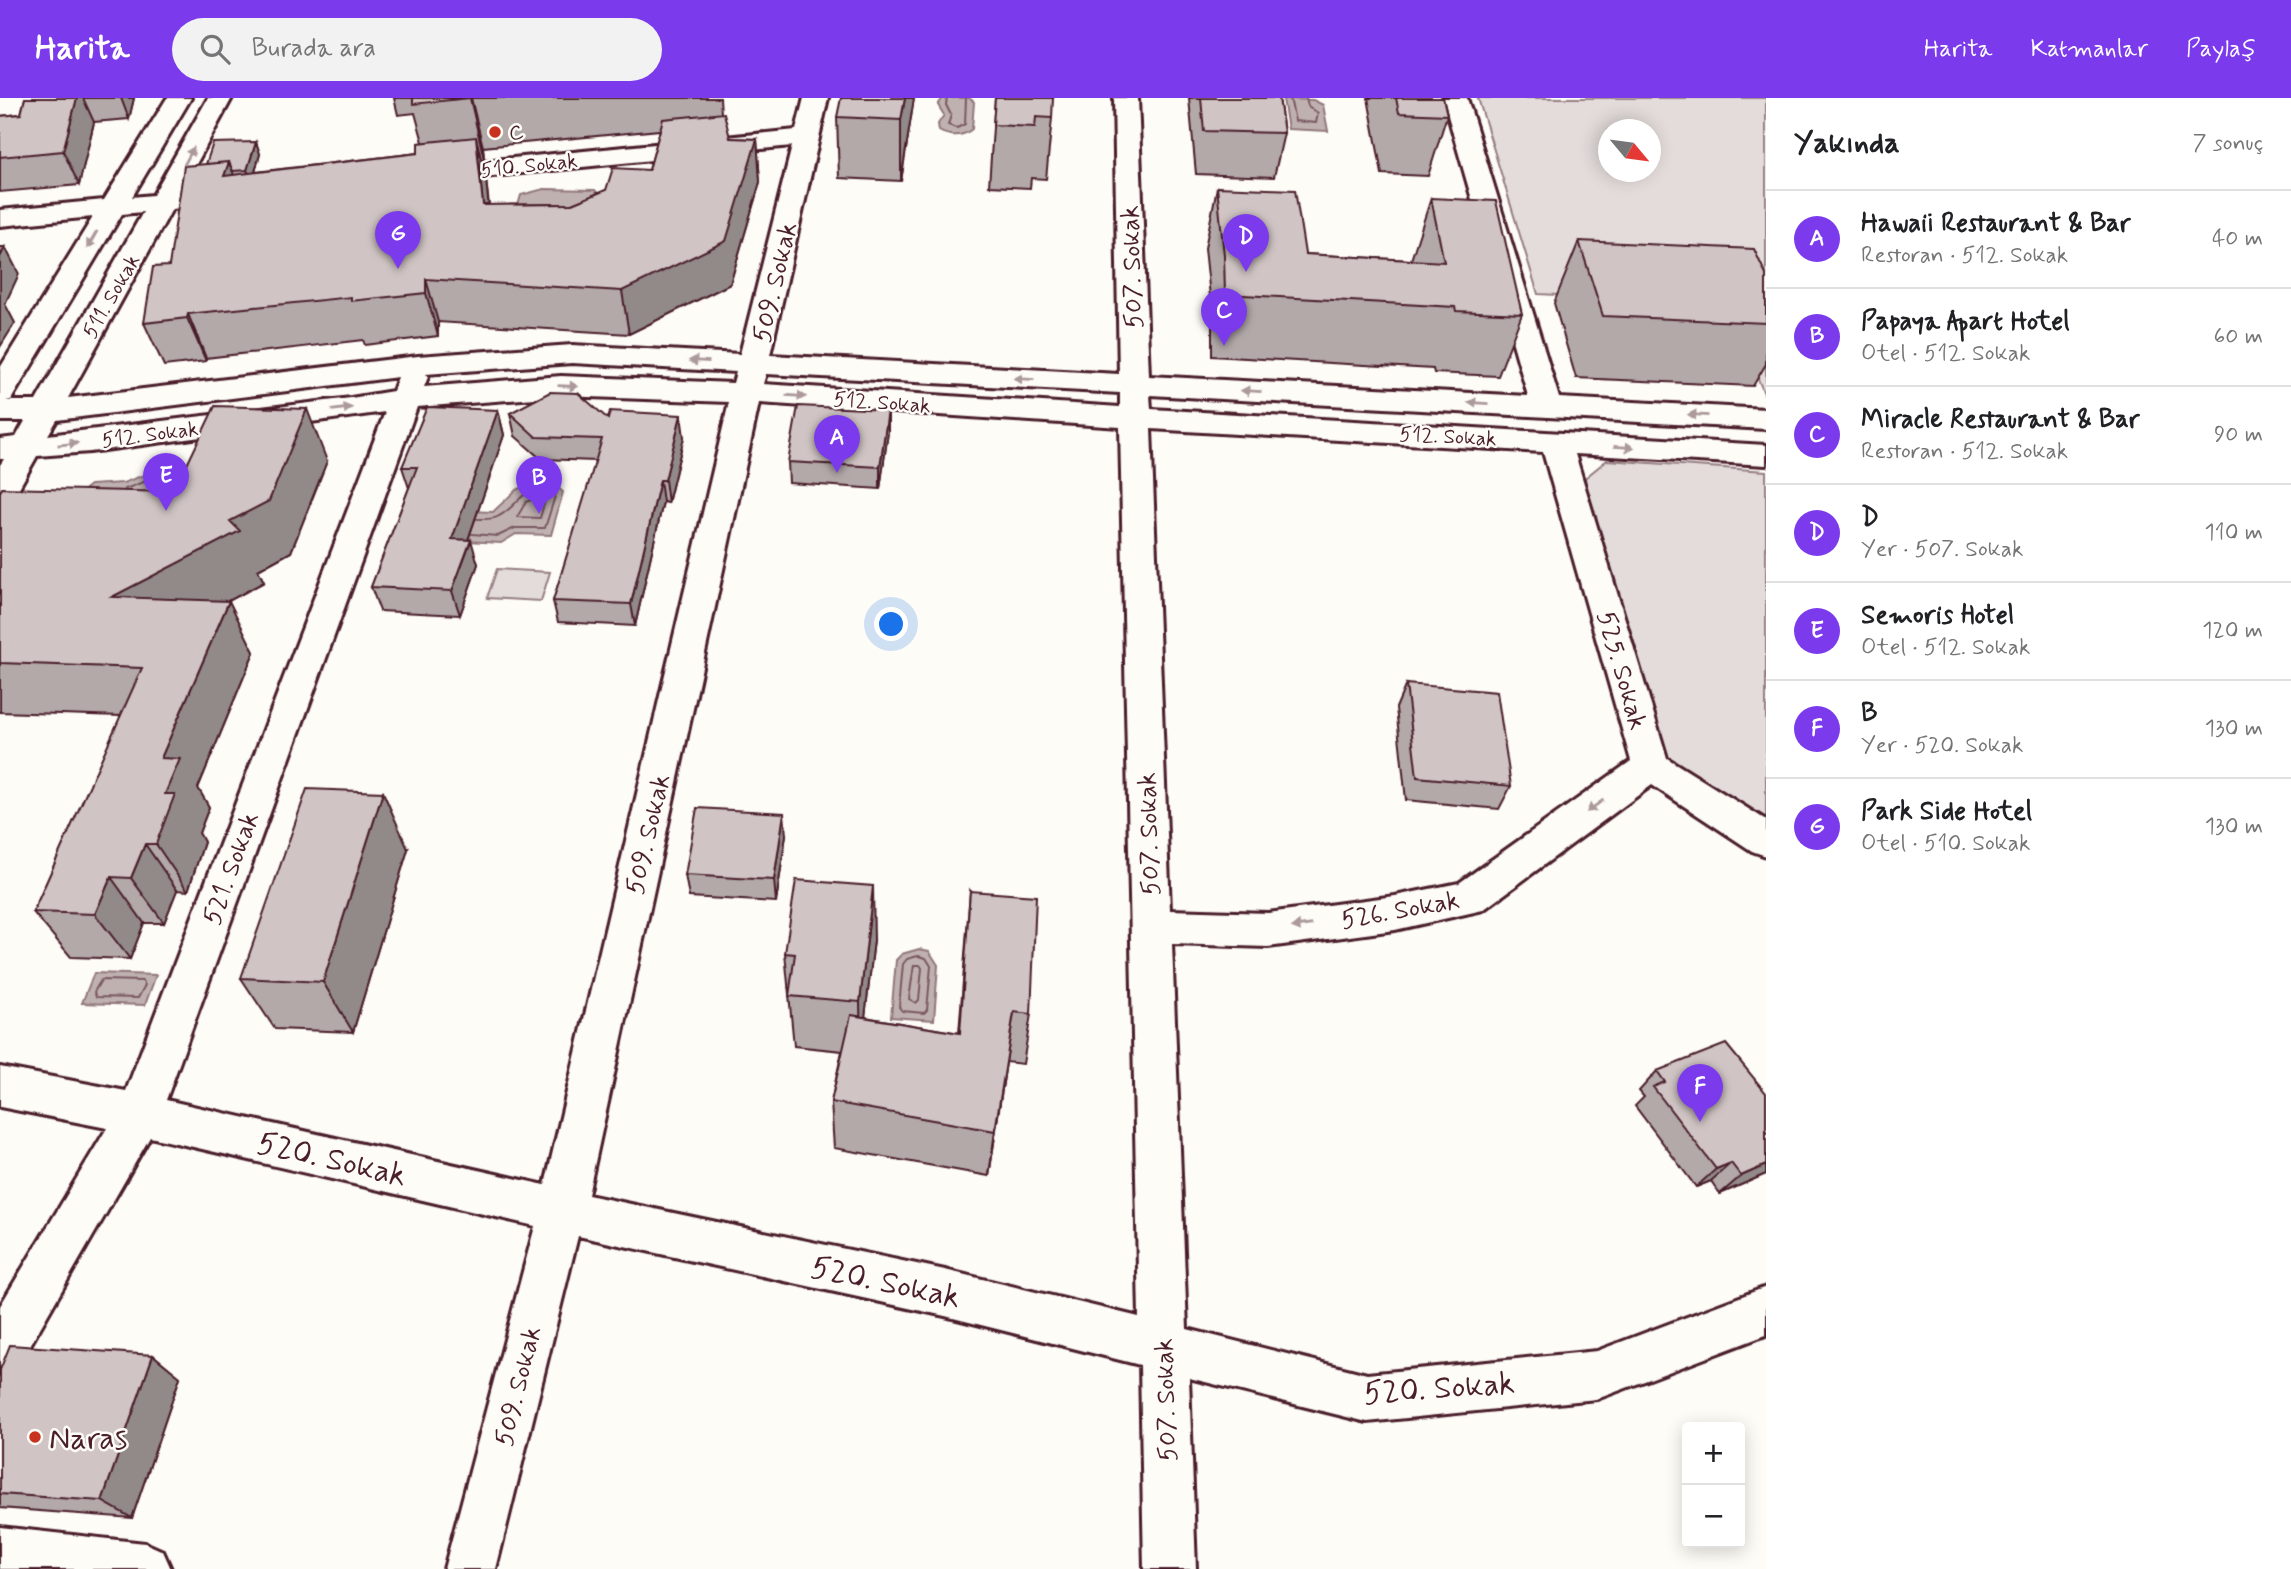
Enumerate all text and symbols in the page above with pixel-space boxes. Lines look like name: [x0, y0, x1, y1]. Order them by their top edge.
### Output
search box: [172, 18, 662, 81]
text: Harita: [35, 27, 130, 71]
icon: search: [196, 30, 234, 68]
text: Burada ara: [252, 32, 376, 66]
text: Harita: [1924, 34, 1992, 65]
text: Katmanlar: [2030, 34, 2148, 65]
text: Paylaş: [2186, 34, 2256, 65]
place label: C: [509, 119, 524, 147]
north arrow: [1598, 119, 1661, 182]
marker: C: [487, 124, 503, 140]
text: Yakında: [1794, 124, 1900, 163]
text: 7 sonuç: [2193, 129, 2263, 159]
one-way arrow: [183, 146, 194, 166]
street label: 510. Sokak: [479, 147, 579, 185]
street label: 507. Sokak: [1114, 205, 1152, 329]
text: Hawaii Restaurant & Bar: [1861, 207, 2131, 241]
pin: G: [375, 211, 421, 269]
pin: D: [1223, 214, 1269, 272]
street label: 509. Sokak: [746, 219, 806, 346]
text: A: [1809, 224, 1825, 254]
text: 40 m: [2212, 224, 2263, 254]
one-way arrow: [85, 230, 98, 249]
text: Restoran · 512. Sokak: [1861, 241, 2068, 271]
street label: 511. Sokak: [76, 249, 147, 344]
pin: C: [1201, 288, 1247, 346]
text: Papaya Apart Hotel: [1861, 305, 2070, 339]
text: B: [1810, 322, 1824, 352]
text: 60 m: [2214, 322, 2263, 352]
text: Otel · 512. Sokak: [1861, 339, 2030, 369]
one-way arrow: [687, 356, 709, 367]
one-way arrow: [1012, 374, 1034, 385]
one-way arrow: [557, 381, 579, 392]
street label: 512. Sokak: [832, 386, 931, 420]
one-way arrow: [1240, 386, 1262, 397]
one-way arrow: [785, 390, 807, 401]
one-way arrow: [1467, 398, 1489, 409]
one-way arrow: [331, 403, 353, 414]
text: Miracle Restaurant & Bar: [1861, 403, 2139, 437]
one-way arrow: [1687, 409, 1709, 420]
street label: 512. Sokak: [100, 415, 200, 455]
pin: A: [814, 415, 860, 473]
street label: 512. Sokak: [1399, 420, 1497, 454]
text: C: [1809, 420, 1825, 450]
text: 90 m: [2214, 420, 2263, 450]
text: Restoran · 512. Sokak: [1861, 437, 2068, 467]
one-way arrow: [57, 438, 79, 449]
one-way arrow: [1613, 441, 1635, 452]
pin: E: [143, 453, 189, 511]
pin: B: [516, 456, 562, 514]
text: D: [1861, 501, 1879, 535]
text: D: [1809, 518, 1825, 548]
text: 110 m: [2204, 518, 2263, 548]
text: Yer · 507. Sokak: [1861, 535, 2023, 565]
text: Semoris Hotel: [1861, 599, 2014, 633]
your location: [874, 607, 908, 641]
street label: 525. Sokak: [1588, 607, 1654, 734]
text: E: [1810, 616, 1824, 646]
text: 120 m: [2202, 616, 2263, 646]
text: Otel · 512. Sokak: [1861, 633, 2030, 663]
text: B: [1861, 697, 1877, 731]
text: F: [1811, 714, 1823, 744]
text: 130 m: [2205, 714, 2263, 744]
text: Yer · 520. Sokak: [1861, 731, 2023, 761]
street label: 509. Sokak: [619, 771, 679, 898]
street label: 507. Sokak: [1131, 772, 1169, 896]
text: Park Side Hotel: [1861, 795, 2032, 829]
one-way arrow: [1586, 799, 1605, 813]
street label: 521. Sokak: [196, 807, 268, 930]
text: G: [1809, 812, 1825, 842]
text: 130 m: [2205, 812, 2263, 842]
text: Otel · 510. Sokak: [1861, 829, 2030, 859]
street label: 526. Sokak: [1338, 884, 1462, 938]
one-way arrow: [1291, 920, 1313, 931]
pin: F: [1677, 1064, 1723, 1122]
street label: 520. Sokak: [253, 1122, 410, 1197]
street label: 520. Sokak: [807, 1247, 964, 1319]
street label: 509. Sokak: [488, 1323, 550, 1450]
street label: 507. Sokak: [1148, 1338, 1186, 1462]
street label: 520. Sokak: [1362, 1363, 1516, 1415]
place label: Naras: [49, 1418, 127, 1460]
map controls: [1682, 1422, 1745, 1548]
button: +: [1682, 1422, 1745, 1485]
marker: Naras: [27, 1429, 43, 1445]
button: −: [1682, 1485, 1745, 1548]

